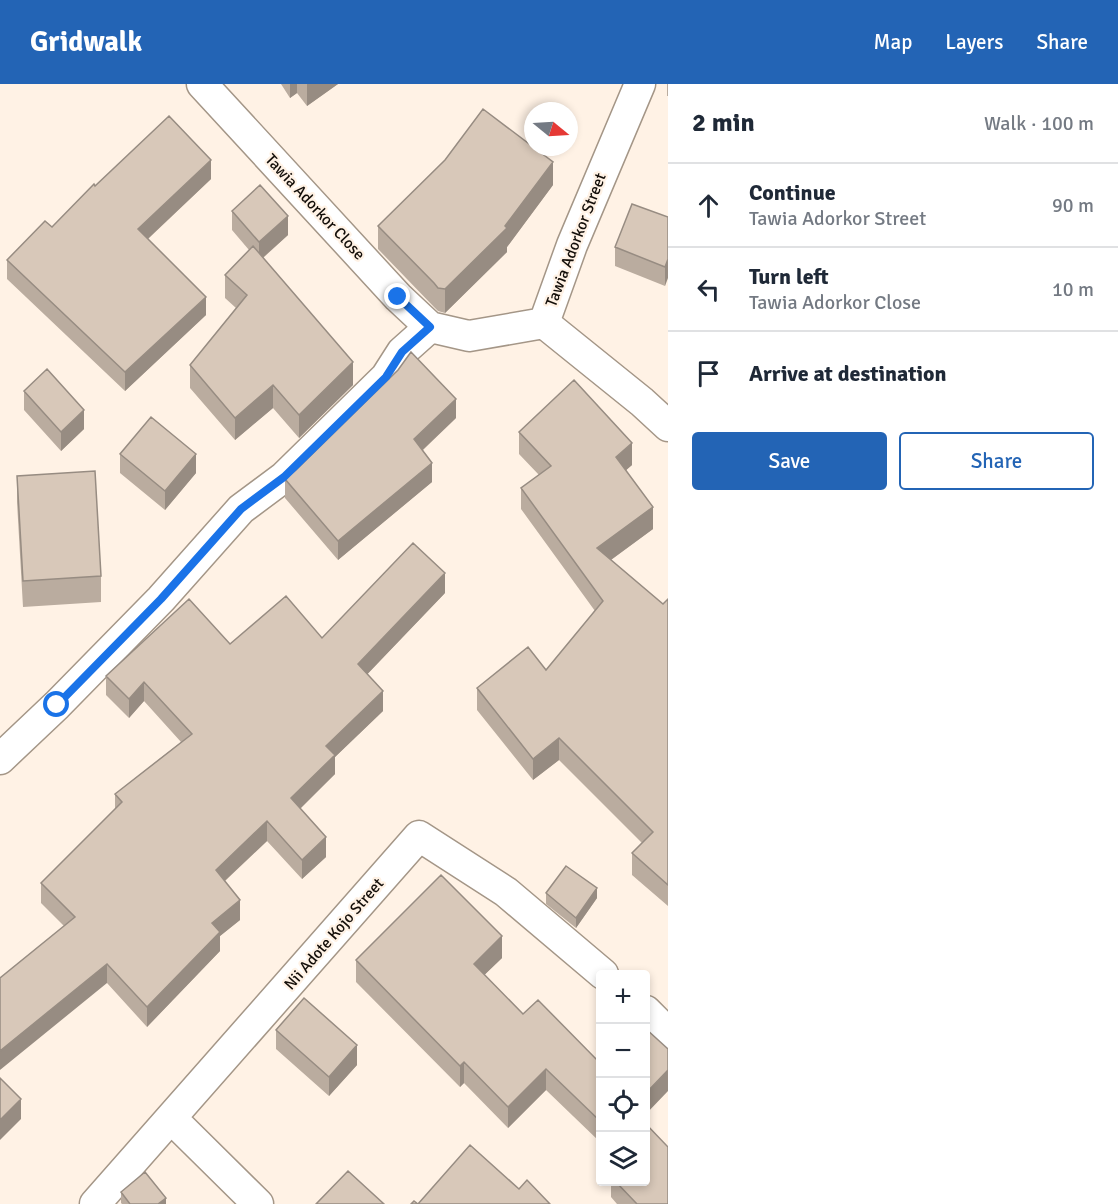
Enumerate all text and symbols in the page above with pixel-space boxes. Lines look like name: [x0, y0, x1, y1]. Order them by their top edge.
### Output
text: Gridwalk: [30, 25, 142, 59]
text: Map: [874, 29, 912, 55]
text: Layers: [945, 29, 1003, 55]
text: Share: [1036, 29, 1088, 55]
north arrow: [524, 102, 578, 156]
text: 2 min: [692, 107, 755, 139]
text: Walk · 100 m: [984, 111, 1094, 136]
street label: Tawia Adorkor Close: [261, 150, 369, 264]
street label: Tawia Adorkor Street: [541, 170, 611, 310]
text: Continue: [749, 179, 836, 206]
icon: ahead: [692, 189, 725, 222]
text: 90 m: [1052, 193, 1094, 218]
text: Tawia Adorkor Street: [749, 206, 926, 231]
text: Turn left: [749, 263, 829, 290]
icon: left: [692, 273, 725, 306]
text: 10 m: [1052, 277, 1094, 302]
route end: [384, 283, 410, 309]
text: Tawia Adorkor Close: [749, 290, 921, 315]
icon: arrive: [692, 357, 725, 390]
text: Arrive at destination: [749, 360, 946, 387]
button: Save: [692, 432, 887, 490]
button: Share: [899, 432, 1094, 490]
route start: [43, 691, 69, 717]
street label: Nii Adote Kojo Street: [280, 874, 388, 994]
map controls: [596, 970, 650, 1186]
button: +: [596, 970, 650, 1024]
button: −: [596, 1024, 650, 1078]
button: locate: [596, 1078, 650, 1132]
button: layers: [596, 1132, 650, 1186]

